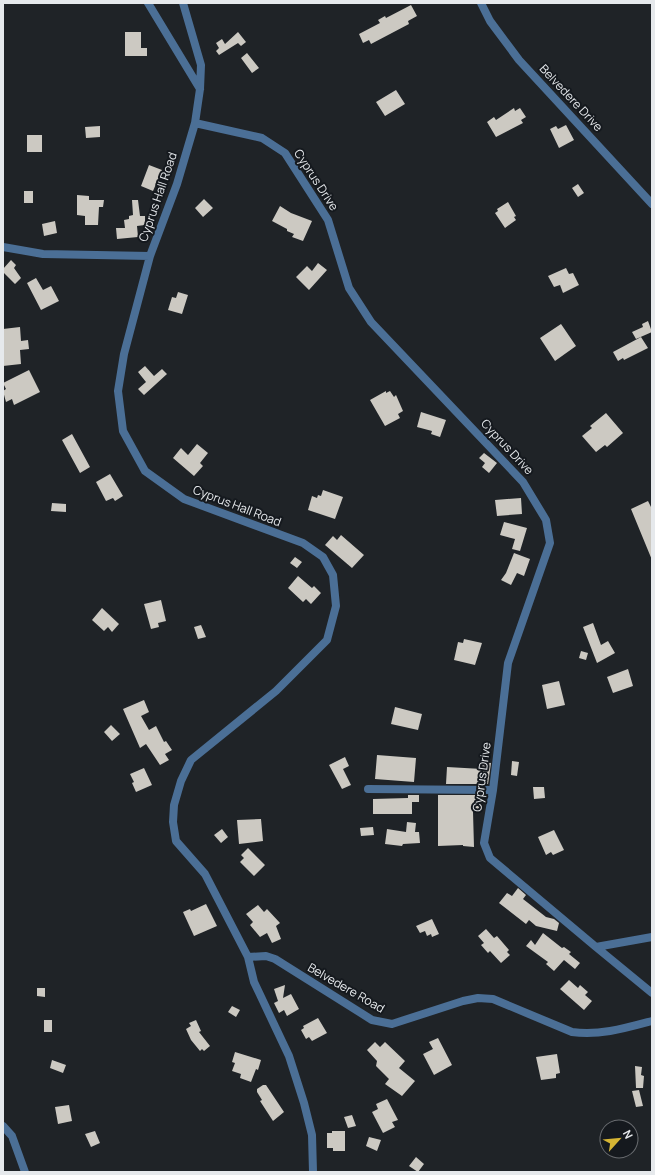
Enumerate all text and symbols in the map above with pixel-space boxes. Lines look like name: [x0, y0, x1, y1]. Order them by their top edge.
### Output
street label: Belvedere Drive: [536, 60, 607, 135]
street label: Cyprus Drive: [290, 146, 343, 214]
street label: Cyprus Hall Road: [134, 150, 181, 244]
street label: Cyprus Drive: [477, 415, 538, 478]
street label: Cyprus Hall Road: [190, 481, 284, 530]
street label: Cyprus Drive: [468, 741, 495, 813]
street label: Belvedere Road: [305, 959, 388, 1016]
north arrow: [599, 1119, 639, 1159]
text: N: [620, 1127, 637, 1141]

